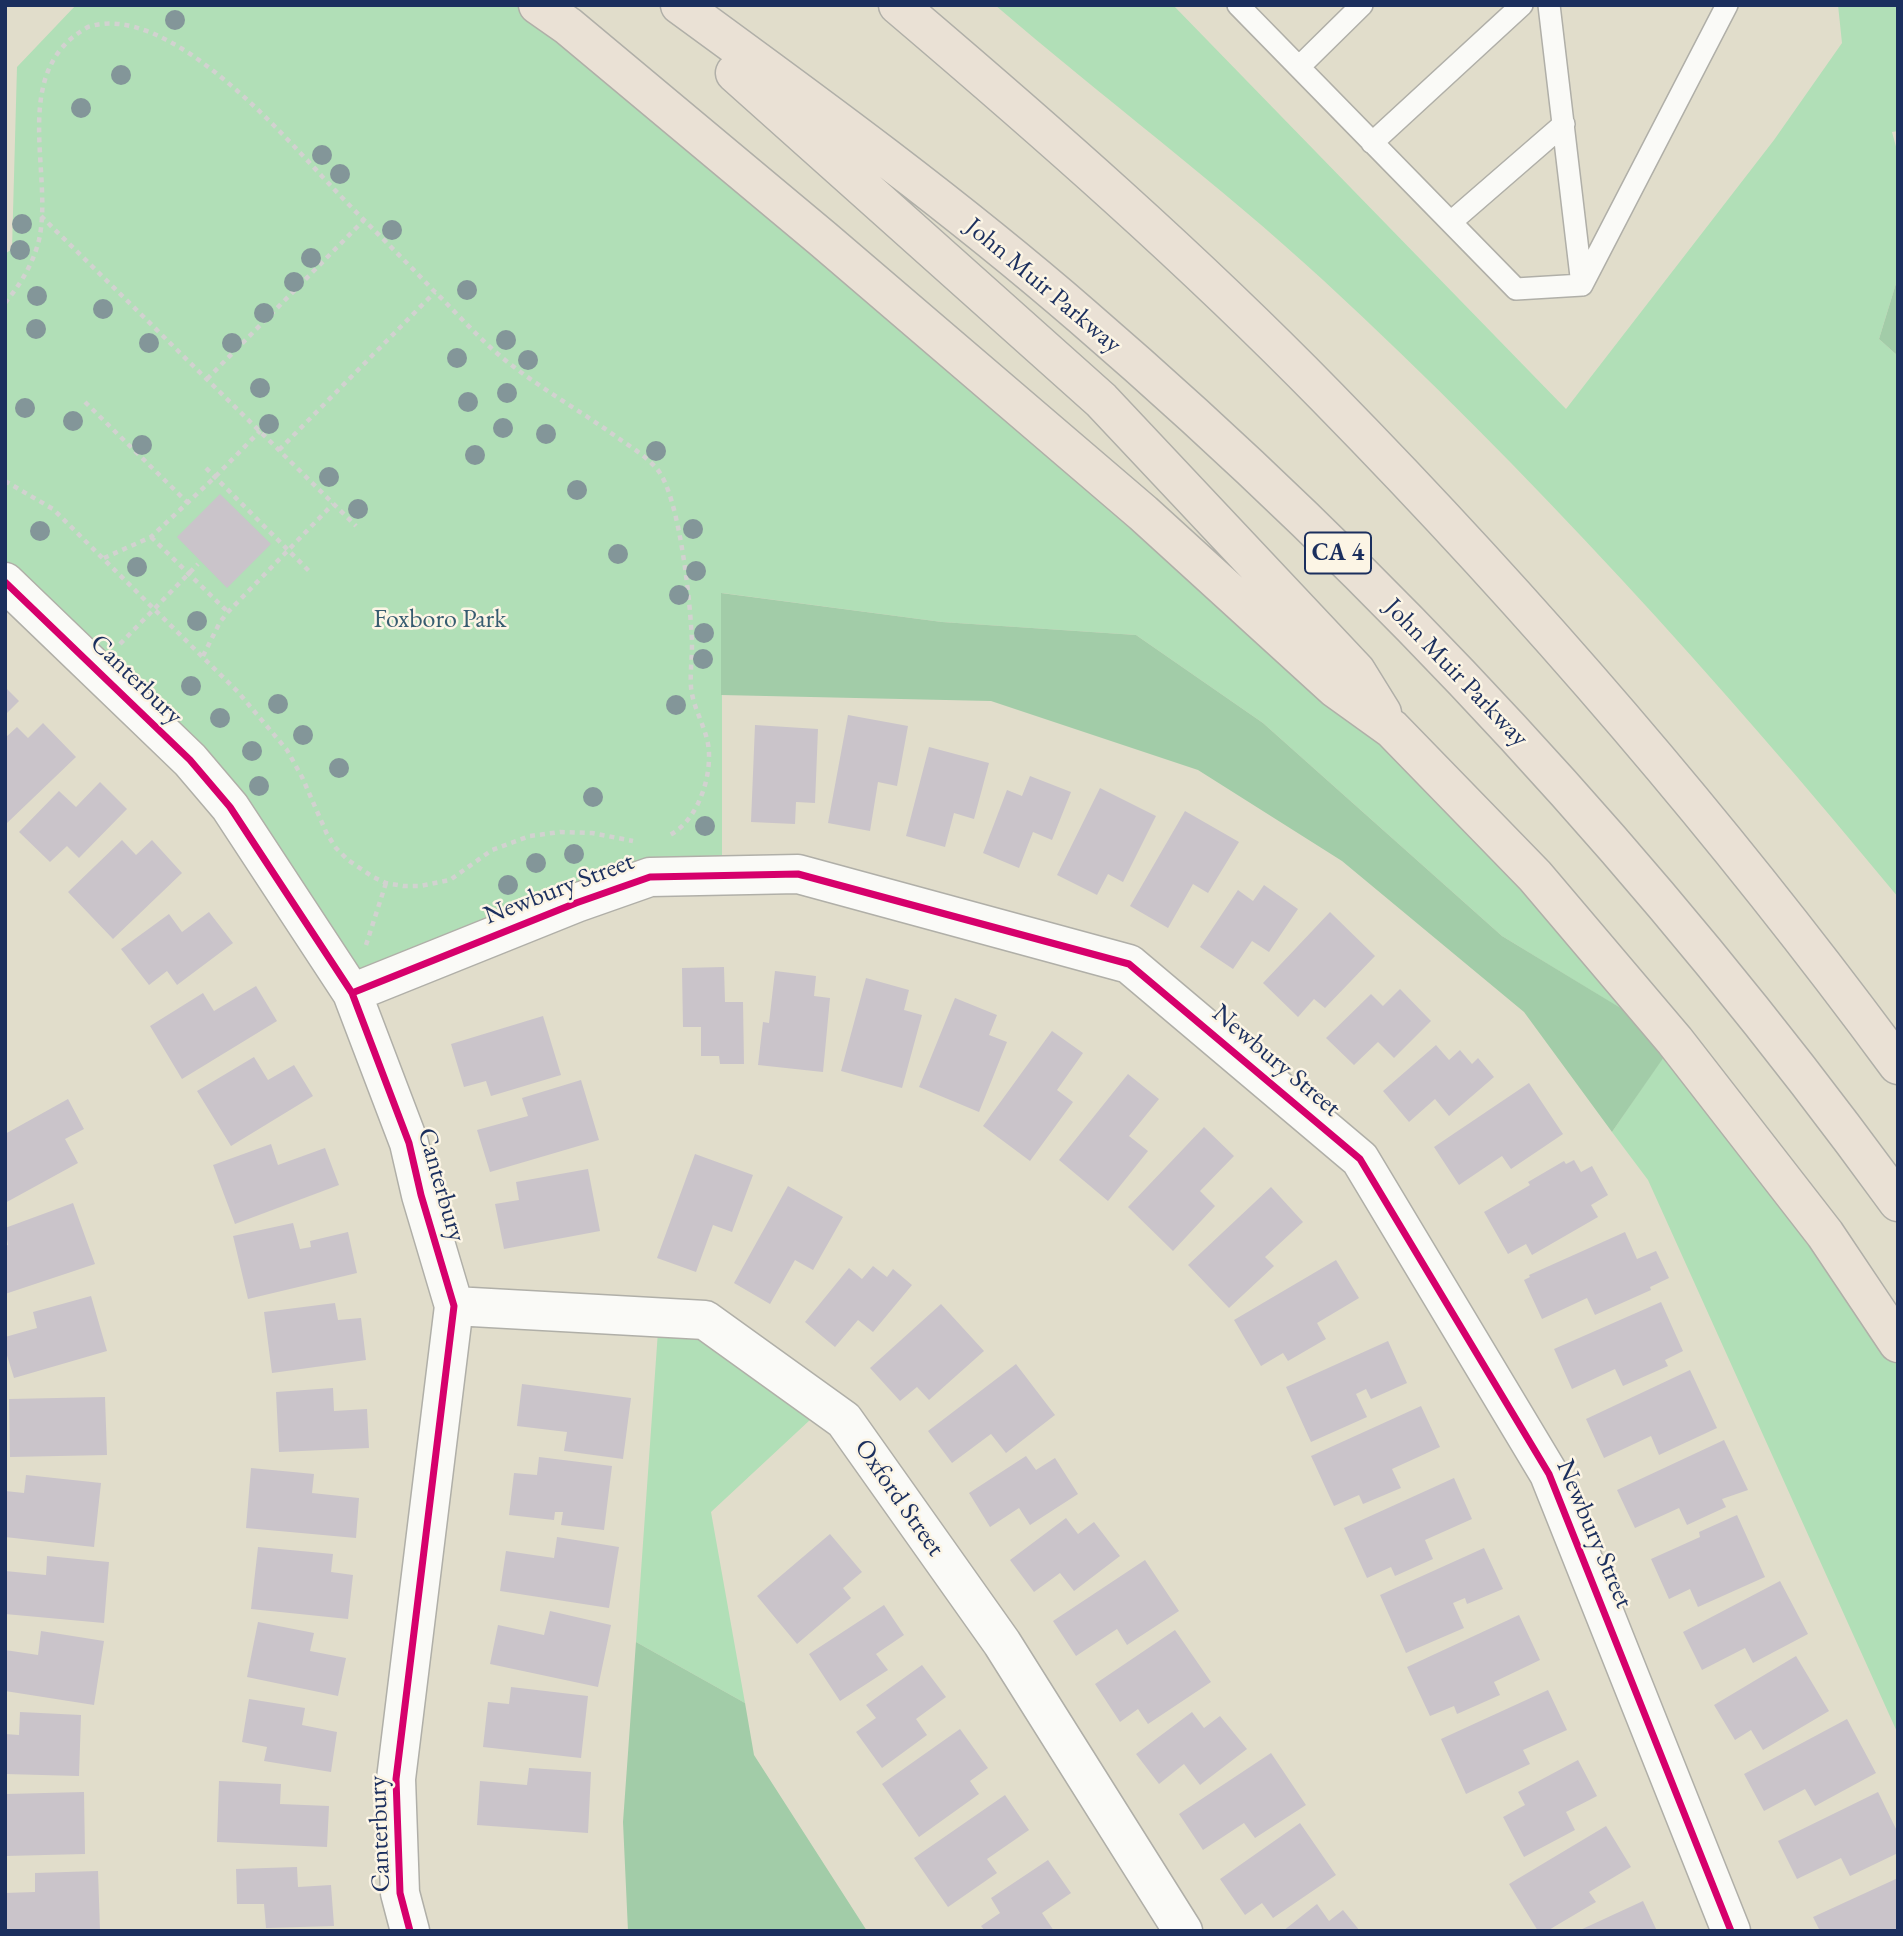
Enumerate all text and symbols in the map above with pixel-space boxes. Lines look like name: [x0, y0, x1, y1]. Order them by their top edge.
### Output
street label: John Muir Parkway: [959, 212, 1127, 360]
road number: CA 4: [1305, 532, 1371, 574]
street label: John Muir Parkway: [1377, 592, 1535, 754]
park label: Foxboro Park: [374, 604, 506, 636]
street label: Canterbury: [83, 628, 189, 732]
street label: Newbury Street: [480, 846, 638, 932]
street label: Newbury Street: [1205, 998, 1347, 1124]
street label: Canterbury: [410, 1125, 472, 1245]
street label: Oxford Street: [847, 1433, 951, 1563]
street label: Newbury Street: [1549, 1455, 1639, 1613]
street label: Canterbury: [362, 1775, 398, 1893]

